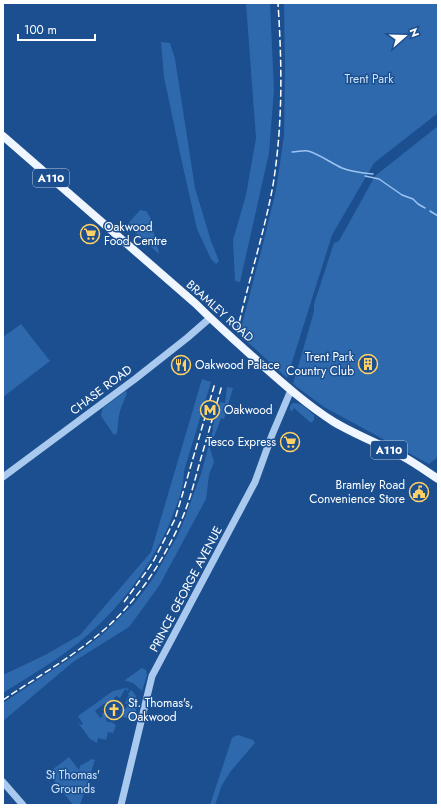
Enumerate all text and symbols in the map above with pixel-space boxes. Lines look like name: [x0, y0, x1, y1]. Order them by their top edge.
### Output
scale bar: [18, 16, 95, 42]
north arrow: [385, 16, 425, 56]
text: 100 m: [24, 21, 57, 39]
text: N: [405, 26, 423, 39]
park label: Trent Park: [345, 70, 394, 88]
road number: A110: [33, 169, 69, 187]
place label: Oakwood Food Centre: [104, 218, 167, 250]
supermarket icon: Oakwood Food Centre: [79, 223, 101, 245]
street label: BRAMLEY ROAD: [182, 276, 258, 346]
place label: Trent Park Country Club: [286, 348, 355, 380]
building icon: Trent Park Country Club: [357, 353, 379, 375]
restaurant icon: Oakwood Palace: [170, 354, 192, 376]
place label: Oakwood Palace: [195, 356, 280, 374]
street label: CHASE ROAD: [66, 361, 136, 419]
metro station icon: Oakwood: [199, 399, 221, 421]
place label: Oakwood: [224, 401, 273, 419]
supermarket icon: Tesco Express: [279, 431, 301, 453]
place label: Tesco Express: [206, 433, 276, 451]
road number: A110: [371, 441, 407, 459]
place label: Bramley Road Convenience Store: [309, 476, 405, 508]
public building icon: Bramley Road Convenience Store: [408, 481, 430, 503]
street label: PRINCE GEORGE AVENUE: [145, 523, 227, 655]
place label: St. Thomas's, Oakwood: [128, 694, 193, 726]
church icon: St. Thomas's, Oakwood: [103, 699, 125, 721]
park label: St Thomas' Grounds: [46, 766, 100, 798]

